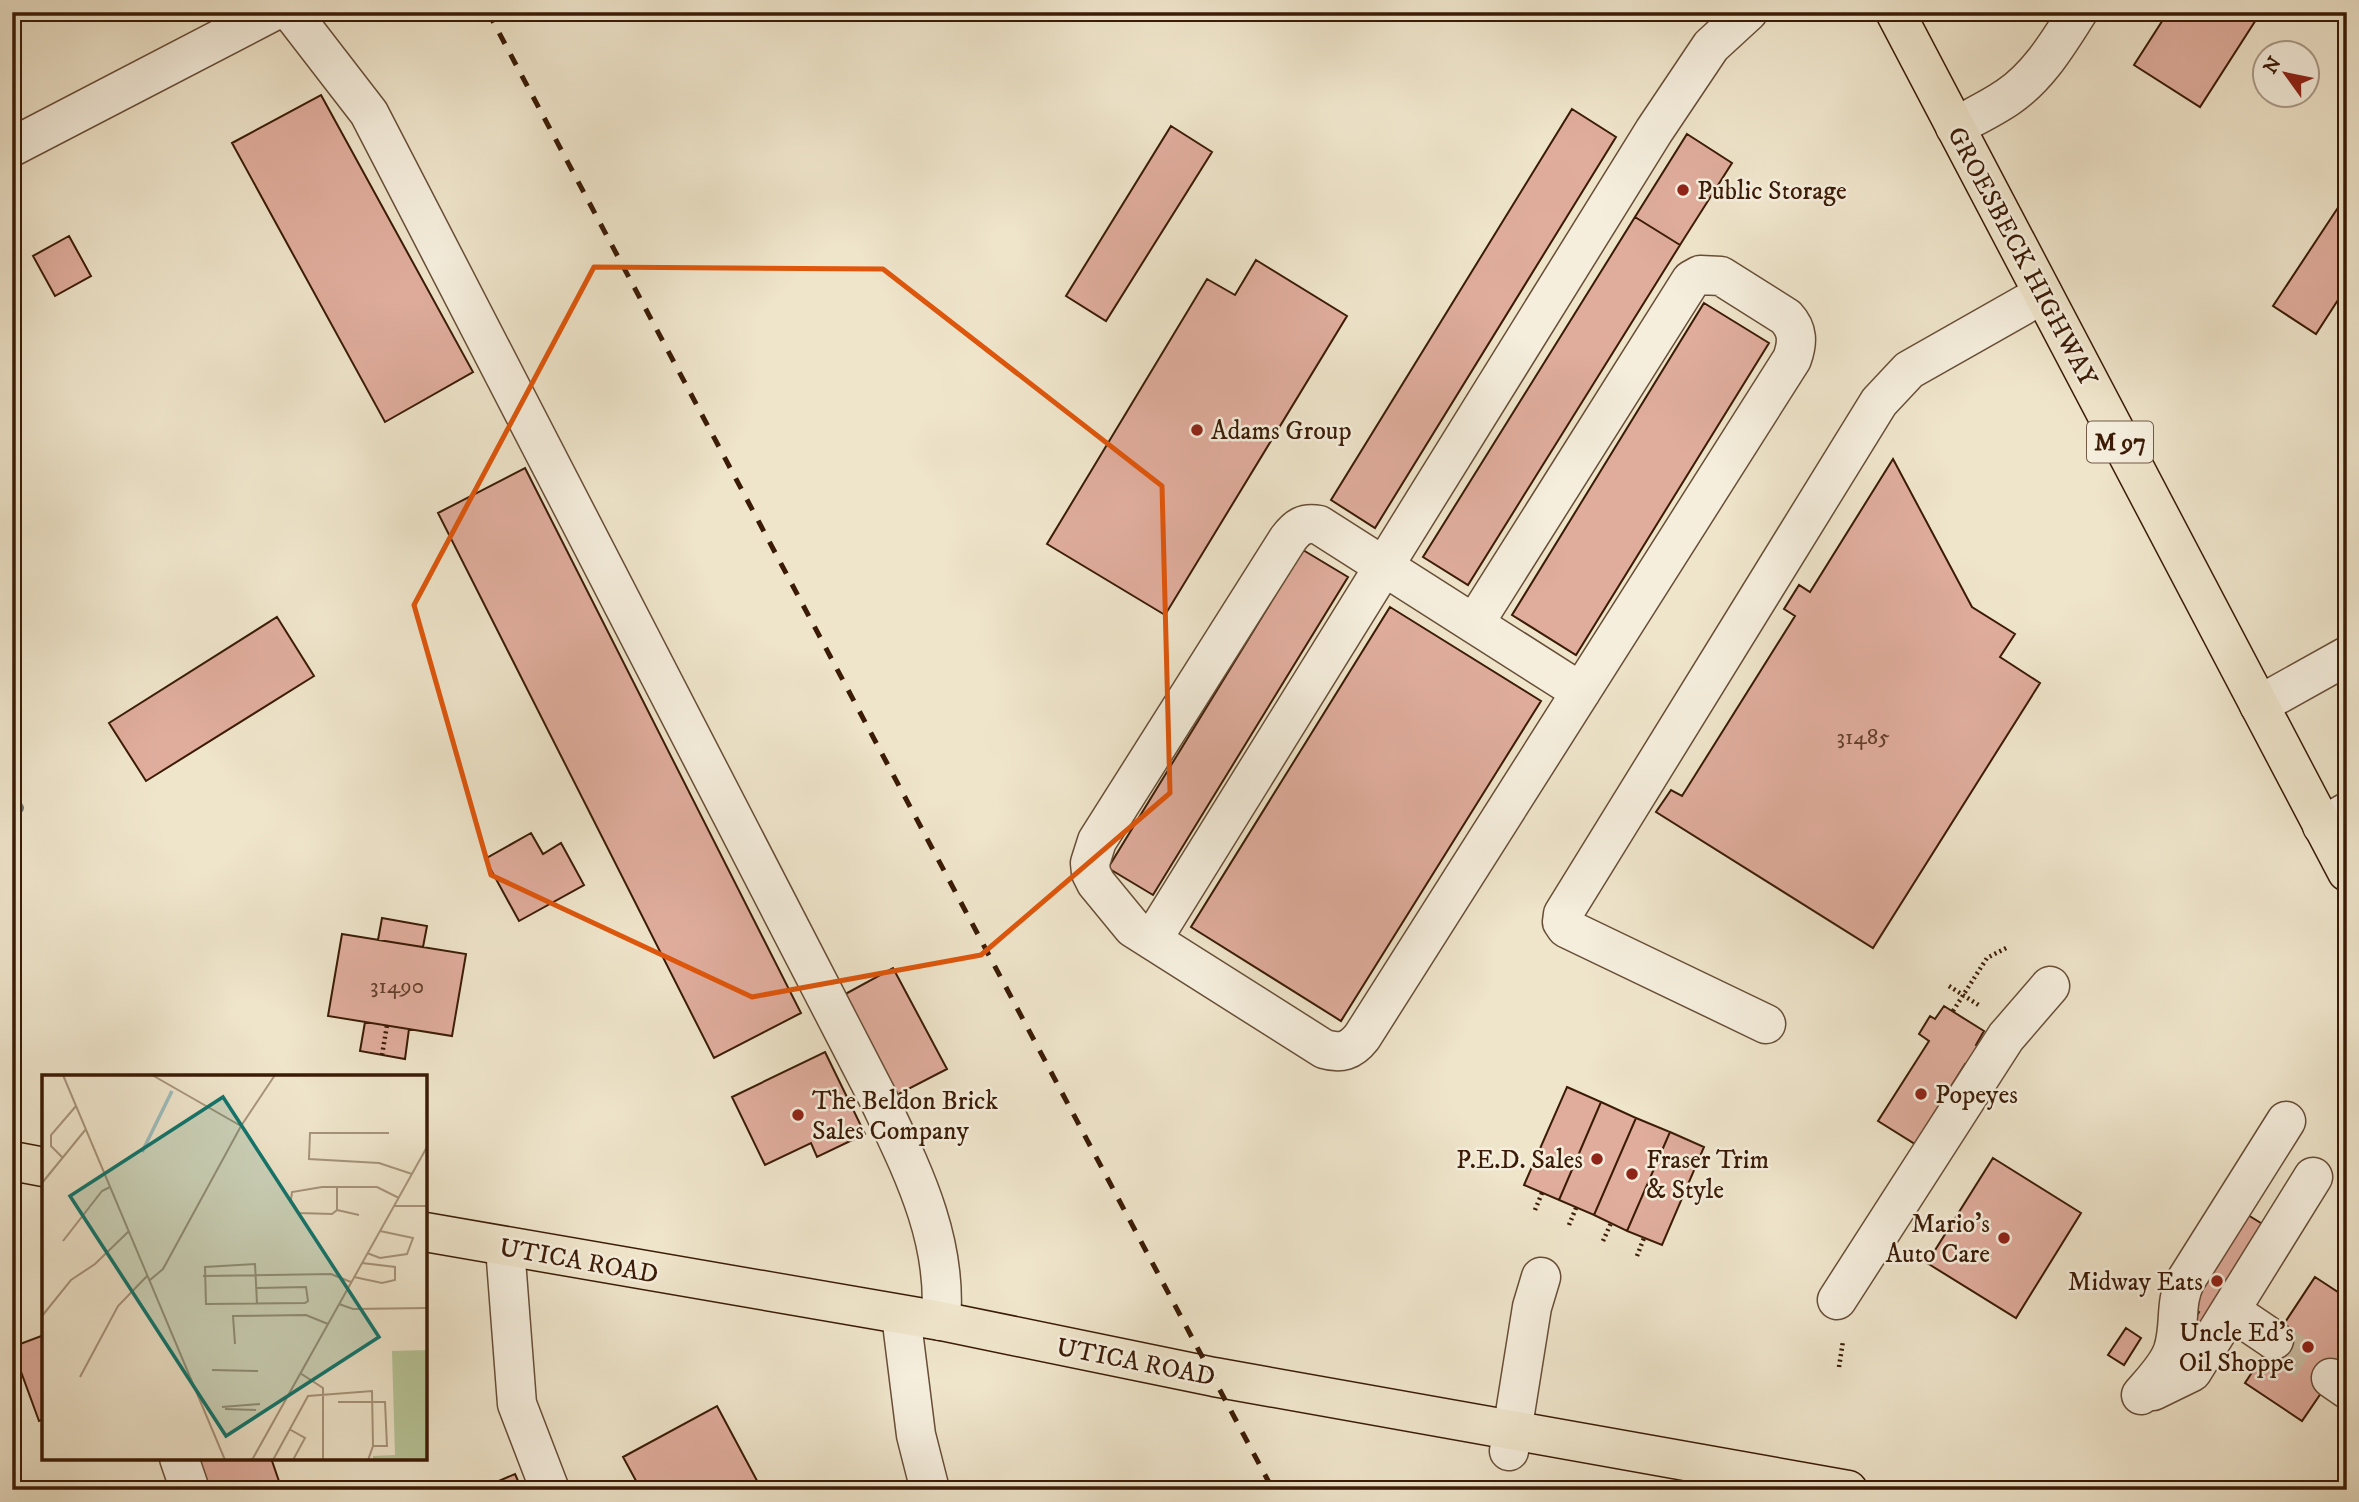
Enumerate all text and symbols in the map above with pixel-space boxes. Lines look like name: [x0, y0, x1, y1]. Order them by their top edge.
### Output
north arrow: [2250, 38, 2320, 108]
text: N: [2259, 52, 2287, 78]
street label: GROESBECK HIGHWAY: [1939, 121, 2104, 393]
place label: Public Storage: [1697, 175, 1847, 208]
marker: Public Storage: [1675, 182, 1691, 198]
place label: Adams Group: [1211, 415, 1351, 448]
marker: Adams Group: [1189, 422, 1205, 438]
road number: M 97: [2087, 422, 2153, 462]
house number: 31485: [1836, 723, 1890, 752]
house number: 31490: [370, 972, 424, 1001]
inset map: [42, 1075, 427, 1460]
place label: Popeyes: [1935, 1079, 2018, 1112]
place label: The Beldon Brick Sales Company: [812, 1085, 998, 1148]
marker: Popeyes: [1913, 1086, 1929, 1102]
marker: The Beldon Brick Sales Company: [790, 1107, 806, 1123]
place label: P.E.D. Sales: [1456, 1144, 1583, 1177]
place label: Fraser Trim & Style: [1646, 1144, 1769, 1207]
marker: P.E.D. Sales: [1589, 1151, 1605, 1167]
marker: Fraser Trim & Style: [1624, 1166, 1640, 1182]
place label: Mario's Auto Care: [1886, 1208, 1990, 1271]
marker: Mario's Auto Care: [1996, 1230, 2012, 1246]
street label: UTICA ROAD: [497, 1231, 661, 1292]
place label: Midway Eats: [2068, 1266, 2203, 1299]
marker: Midway Eats: [2209, 1273, 2225, 1289]
place label: Uncle Ed's Oil Shoppe: [2179, 1317, 2294, 1380]
street label: UTICA ROAD: [1054, 1331, 1218, 1394]
marker: Uncle Ed's Oil Shoppe: [2300, 1339, 2316, 1355]

